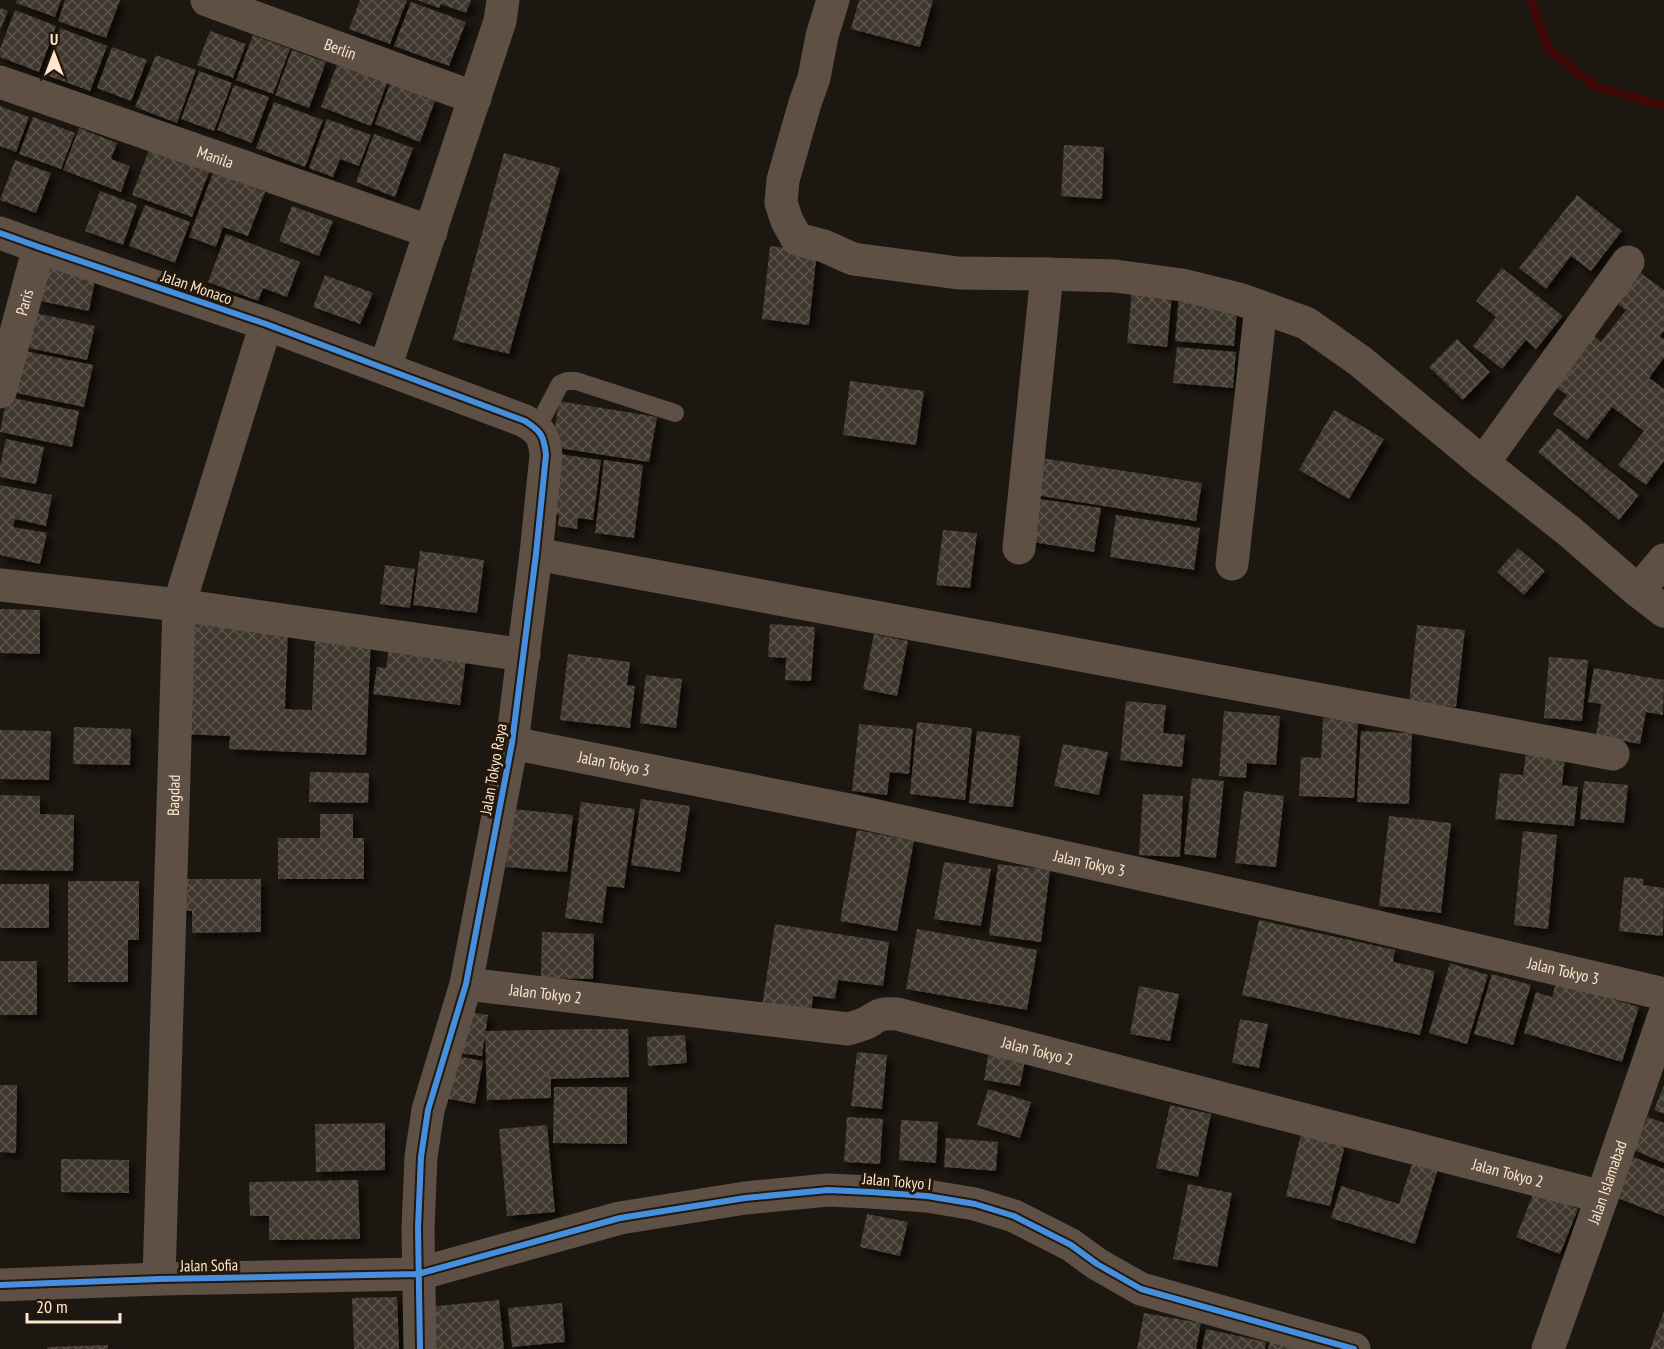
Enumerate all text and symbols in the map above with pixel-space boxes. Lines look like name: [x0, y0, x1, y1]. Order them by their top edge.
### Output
north arrow: [24, 24, 84, 84]
text: U: [50, 29, 58, 49]
street label: Berlin: [322, 34, 359, 64]
street label: Manila: [194, 141, 236, 173]
street label: Jalan Monaco: [158, 265, 235, 308]
street label: Paris: [11, 287, 37, 318]
street label: Jalan Tokyo Raya: [475, 722, 511, 817]
street label: Jalan Tokyo 3: [575, 746, 652, 780]
street label: Bagdad: [163, 774, 184, 816]
street label: Jalan Tokyo 3: [1051, 845, 1127, 880]
street label: Jalan Tokyo 3: [1525, 952, 1601, 989]
street label: Jalan Tokyo 2: [507, 979, 583, 1008]
street label: Jalan Tokyo 2: [999, 1031, 1075, 1069]
street label: Jalan Islamabad: [1583, 1138, 1631, 1228]
street label: Jalan Tokyo 2: [1469, 1154, 1546, 1191]
street label: Jalan Tokyo I: [861, 1168, 932, 1194]
street label: Jalan Sofia: [179, 1254, 238, 1276]
scale bar: [27, 1286, 120, 1324]
text: 20 m: [36, 1295, 68, 1318]

